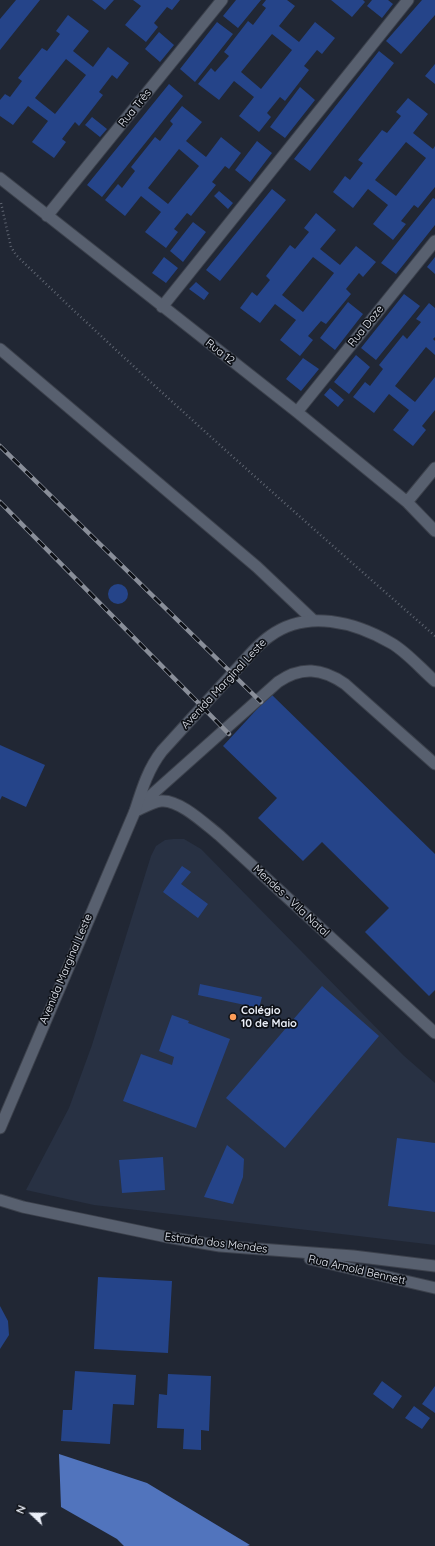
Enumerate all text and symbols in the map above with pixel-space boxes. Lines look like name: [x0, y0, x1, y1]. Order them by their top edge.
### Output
street label: Rua Três: [116, 87, 154, 129]
street label: Rua Doze: [345, 303, 387, 349]
street label: Rua 12: [203, 337, 237, 367]
street label: Avenida Marginal Leste: [179, 636, 269, 732]
street label: Mendes - Vila Natal: [250, 862, 332, 940]
street label: Avenida Marginal Leste: [37, 912, 95, 1026]
place label: Colégio 10 de Maio: [241, 1004, 297, 1030]
marker: Colégio 10 de Maio: [228, 1012, 238, 1022]
street label: Estrada dos Mendes: [164, 1230, 268, 1256]
street label: Rua Arnold Bennett: [307, 1252, 407, 1288]
north arrow: [12, 1494, 52, 1534]
text: N: [13, 1503, 29, 1516]

